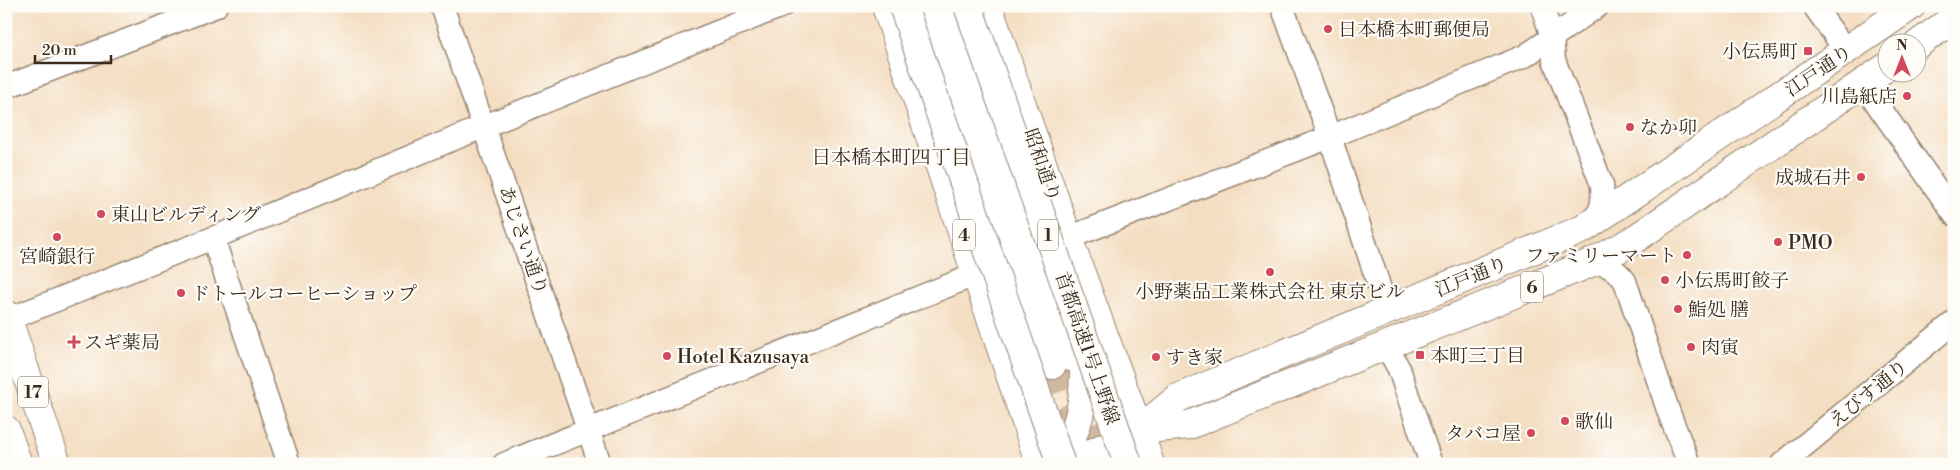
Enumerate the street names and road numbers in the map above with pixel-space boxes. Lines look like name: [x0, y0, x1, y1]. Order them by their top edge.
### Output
street label: 江戸通り: [1780, 40, 1857, 102]
street label: 昭和通り: [1018, 125, 1066, 205]
street label: あじさい通り: [493, 183, 553, 298]
road number: 4: [953, 220, 975, 250]
road number: 1: [1038, 220, 1058, 250]
street label: 江戸通り: [1432, 252, 1511, 302]
street label: 首都高速1号上野線: [1050, 269, 1124, 428]
road number: 6: [1521, 272, 1543, 302]
street label: えびす通り: [1824, 355, 1913, 433]
road number: 17: [18, 377, 48, 408]

